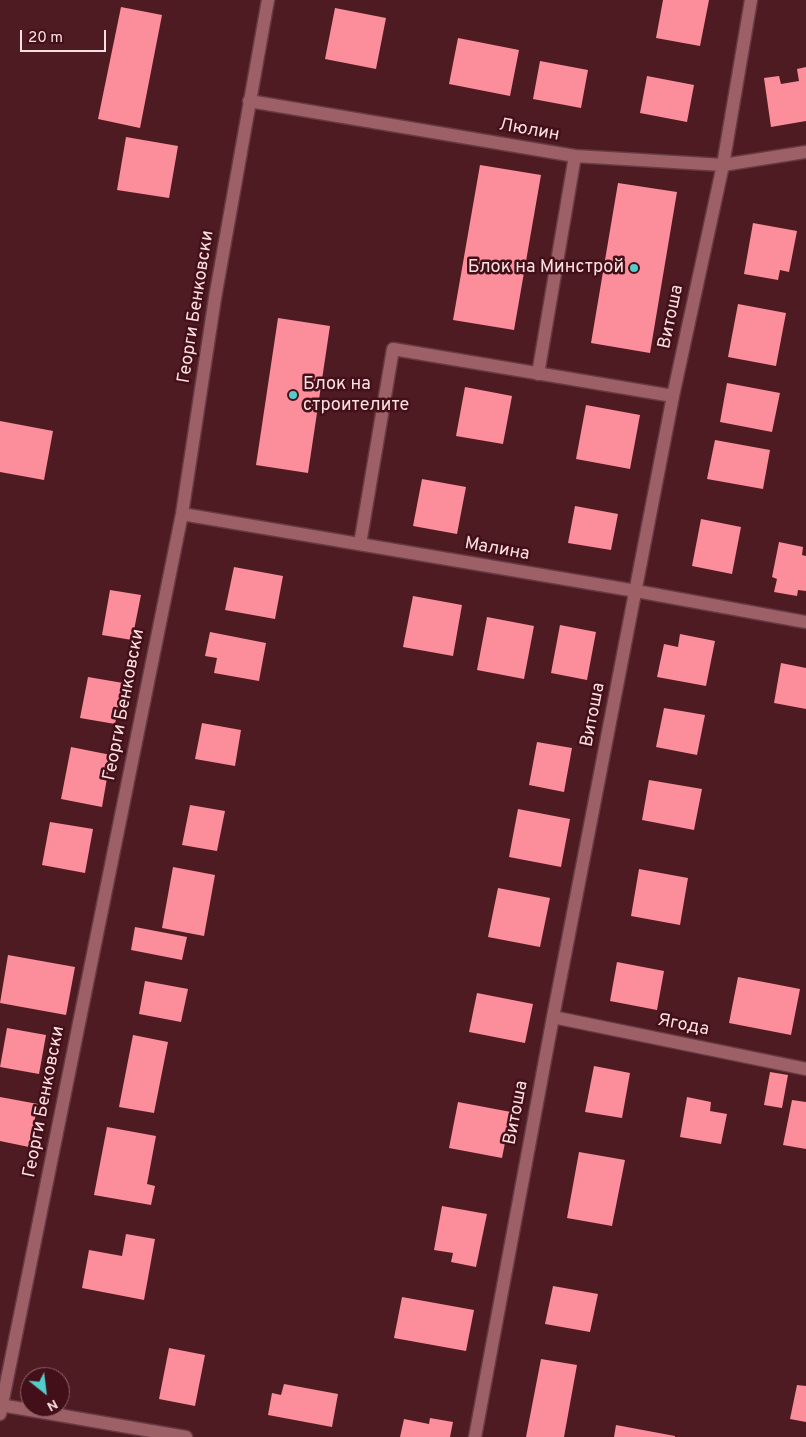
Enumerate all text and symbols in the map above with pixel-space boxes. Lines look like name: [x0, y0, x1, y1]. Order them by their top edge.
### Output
scale bar: [22, 20, 109, 52]
text: 20 m: [28, 29, 63, 48]
street label: Люлин: [497, 115, 561, 147]
street label: Георги Бенковски: [174, 229, 220, 385]
place label: Блок на Минстрой: [468, 257, 624, 279]
marker: Блок на Минстрой: [628, 262, 640, 274]
street label: Витоша: [655, 283, 689, 351]
place label: Блок на строителите: [303, 374, 409, 416]
marker: Блок на строителите: [287, 389, 299, 401]
street label: Малина: [463, 534, 531, 566]
street label: Георги Бенковски: [100, 627, 150, 783]
street label: Витоша: [577, 681, 611, 749]
street label: Ягода: [655, 1010, 711, 1042]
street label: Георги Бенковски: [20, 1024, 70, 1180]
street label: Витоша: [500, 1079, 534, 1147]
north arrow: [20, 1367, 70, 1417]
text: N: [44, 1395, 61, 1415]

